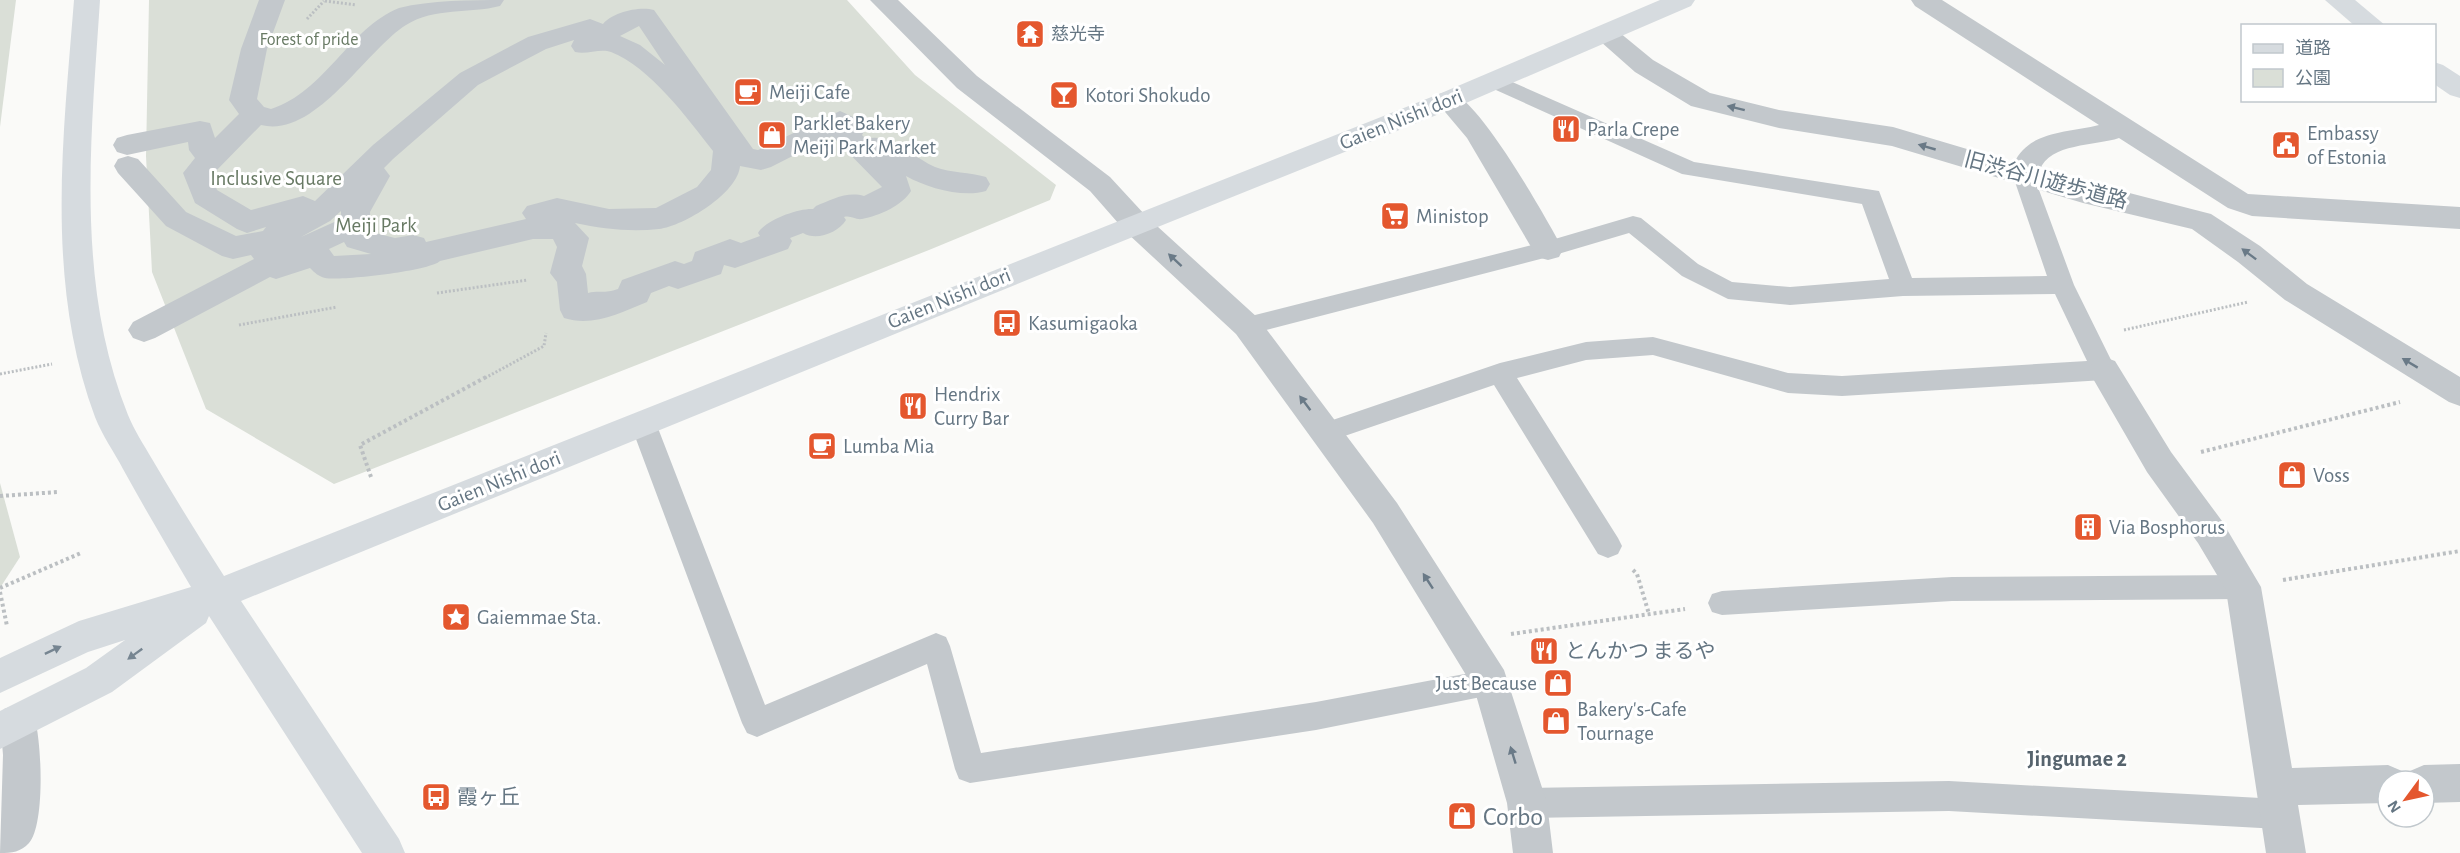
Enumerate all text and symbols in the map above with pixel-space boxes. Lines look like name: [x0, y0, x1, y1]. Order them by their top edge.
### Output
temple icon: 慈光寺: [1014, 18, 1046, 50]
place label: 慈光寺: [1051, 24, 1105, 44]
legend: [2241, 24, 2436, 102]
park label: Forest of pride: [260, 31, 358, 49]
text: 道路: [2295, 38, 2331, 58]
text: 公園: [2295, 69, 2331, 88]
cafe icon: Meiji Cafe: [732, 76, 764, 108]
bar icon: Kotori Shokudo: [1048, 79, 1080, 111]
place label: Meiji Cafe: [769, 82, 850, 103]
place label: Kotori Shokudo: [1085, 85, 1211, 106]
street label: Gaien Nishi dori: [1337, 85, 1466, 154]
one-way arrow: [1727, 103, 1745, 113]
place label: Parklet Bakery Meiji Park Market: [793, 113, 936, 158]
restaurant icon: Parla Crepe: [1550, 113, 1582, 145]
shop icon: Parklet Bakery Meiji Park Market: [756, 119, 788, 151]
place label: Parla Crepe: [1587, 119, 1679, 140]
place label: Embassy of Estonia: [2307, 123, 2387, 168]
public building icon: Embassy of Estonia: [2270, 129, 2302, 161]
one-way arrow: [1918, 142, 1936, 151]
street label: 旧渋谷川遊歩道路: [1962, 148, 2130, 212]
park label: Inclusive Square: [210, 168, 342, 189]
supermarket icon: Ministop: [1379, 200, 1411, 232]
place label: Ministop: [1416, 206, 1489, 227]
park label: Meiji Park: [335, 215, 417, 236]
one-way arrow: [2241, 249, 2256, 261]
one-way arrow: [1167, 253, 1182, 267]
street label: Gaien Nishi dori: [885, 264, 1014, 333]
bus stop icon: Kasumigaoka: [991, 307, 1023, 339]
place label: Kasumigaoka: [1028, 313, 1138, 334]
one-way arrow: [2402, 358, 2418, 369]
place label: Hendrix Curry Bar: [934, 384, 1009, 429]
restaurant icon: Hendrix Curry Bar: [897, 390, 929, 422]
one-way arrow: [1300, 396, 1312, 411]
cafe icon: Lumba Mia: [806, 430, 838, 462]
place label: Lumba Mia: [843, 436, 935, 457]
street label: Gaien Nishi dori: [435, 447, 564, 516]
shop icon: Voss: [2276, 459, 2308, 491]
place label: Voss: [2313, 465, 2350, 486]
building icon: Via Bosphorus: [2072, 511, 2104, 543]
place label: Via Bosphorus: [2109, 517, 2225, 538]
one-way arrow: [1423, 573, 1434, 589]
place icon: Gaiemmae Sta.: [440, 601, 472, 633]
place label: Gaiemmae Sta.: [477, 607, 601, 628]
restaurant icon: とんかつ まるや: [1528, 635, 1560, 667]
place label: とんかつ まるや: [1565, 641, 1715, 662]
one-way arrow: [44, 646, 61, 655]
one-way arrow: [127, 648, 143, 660]
shop icon: Just Because: [1542, 667, 1574, 699]
place label: Just Because: [1436, 673, 1537, 694]
place label: Bakery's-Cafe Tournage: [1577, 699, 1687, 744]
shop icon: Bakery's-Cafe Tournage: [1540, 705, 1572, 737]
one-way arrow: [1508, 746, 1517, 764]
district label: Jingumae 2: [2027, 748, 2127, 770]
north arrow: [2376, 769, 2436, 829]
bus stop icon: 霞ヶ丘: [420, 781, 452, 813]
place label: 霞ヶ丘: [457, 786, 520, 808]
text: N: [2385, 798, 2404, 816]
shop icon: Corbo: [1446, 800, 1478, 832]
place label: Corbo: [1483, 804, 1543, 830]

